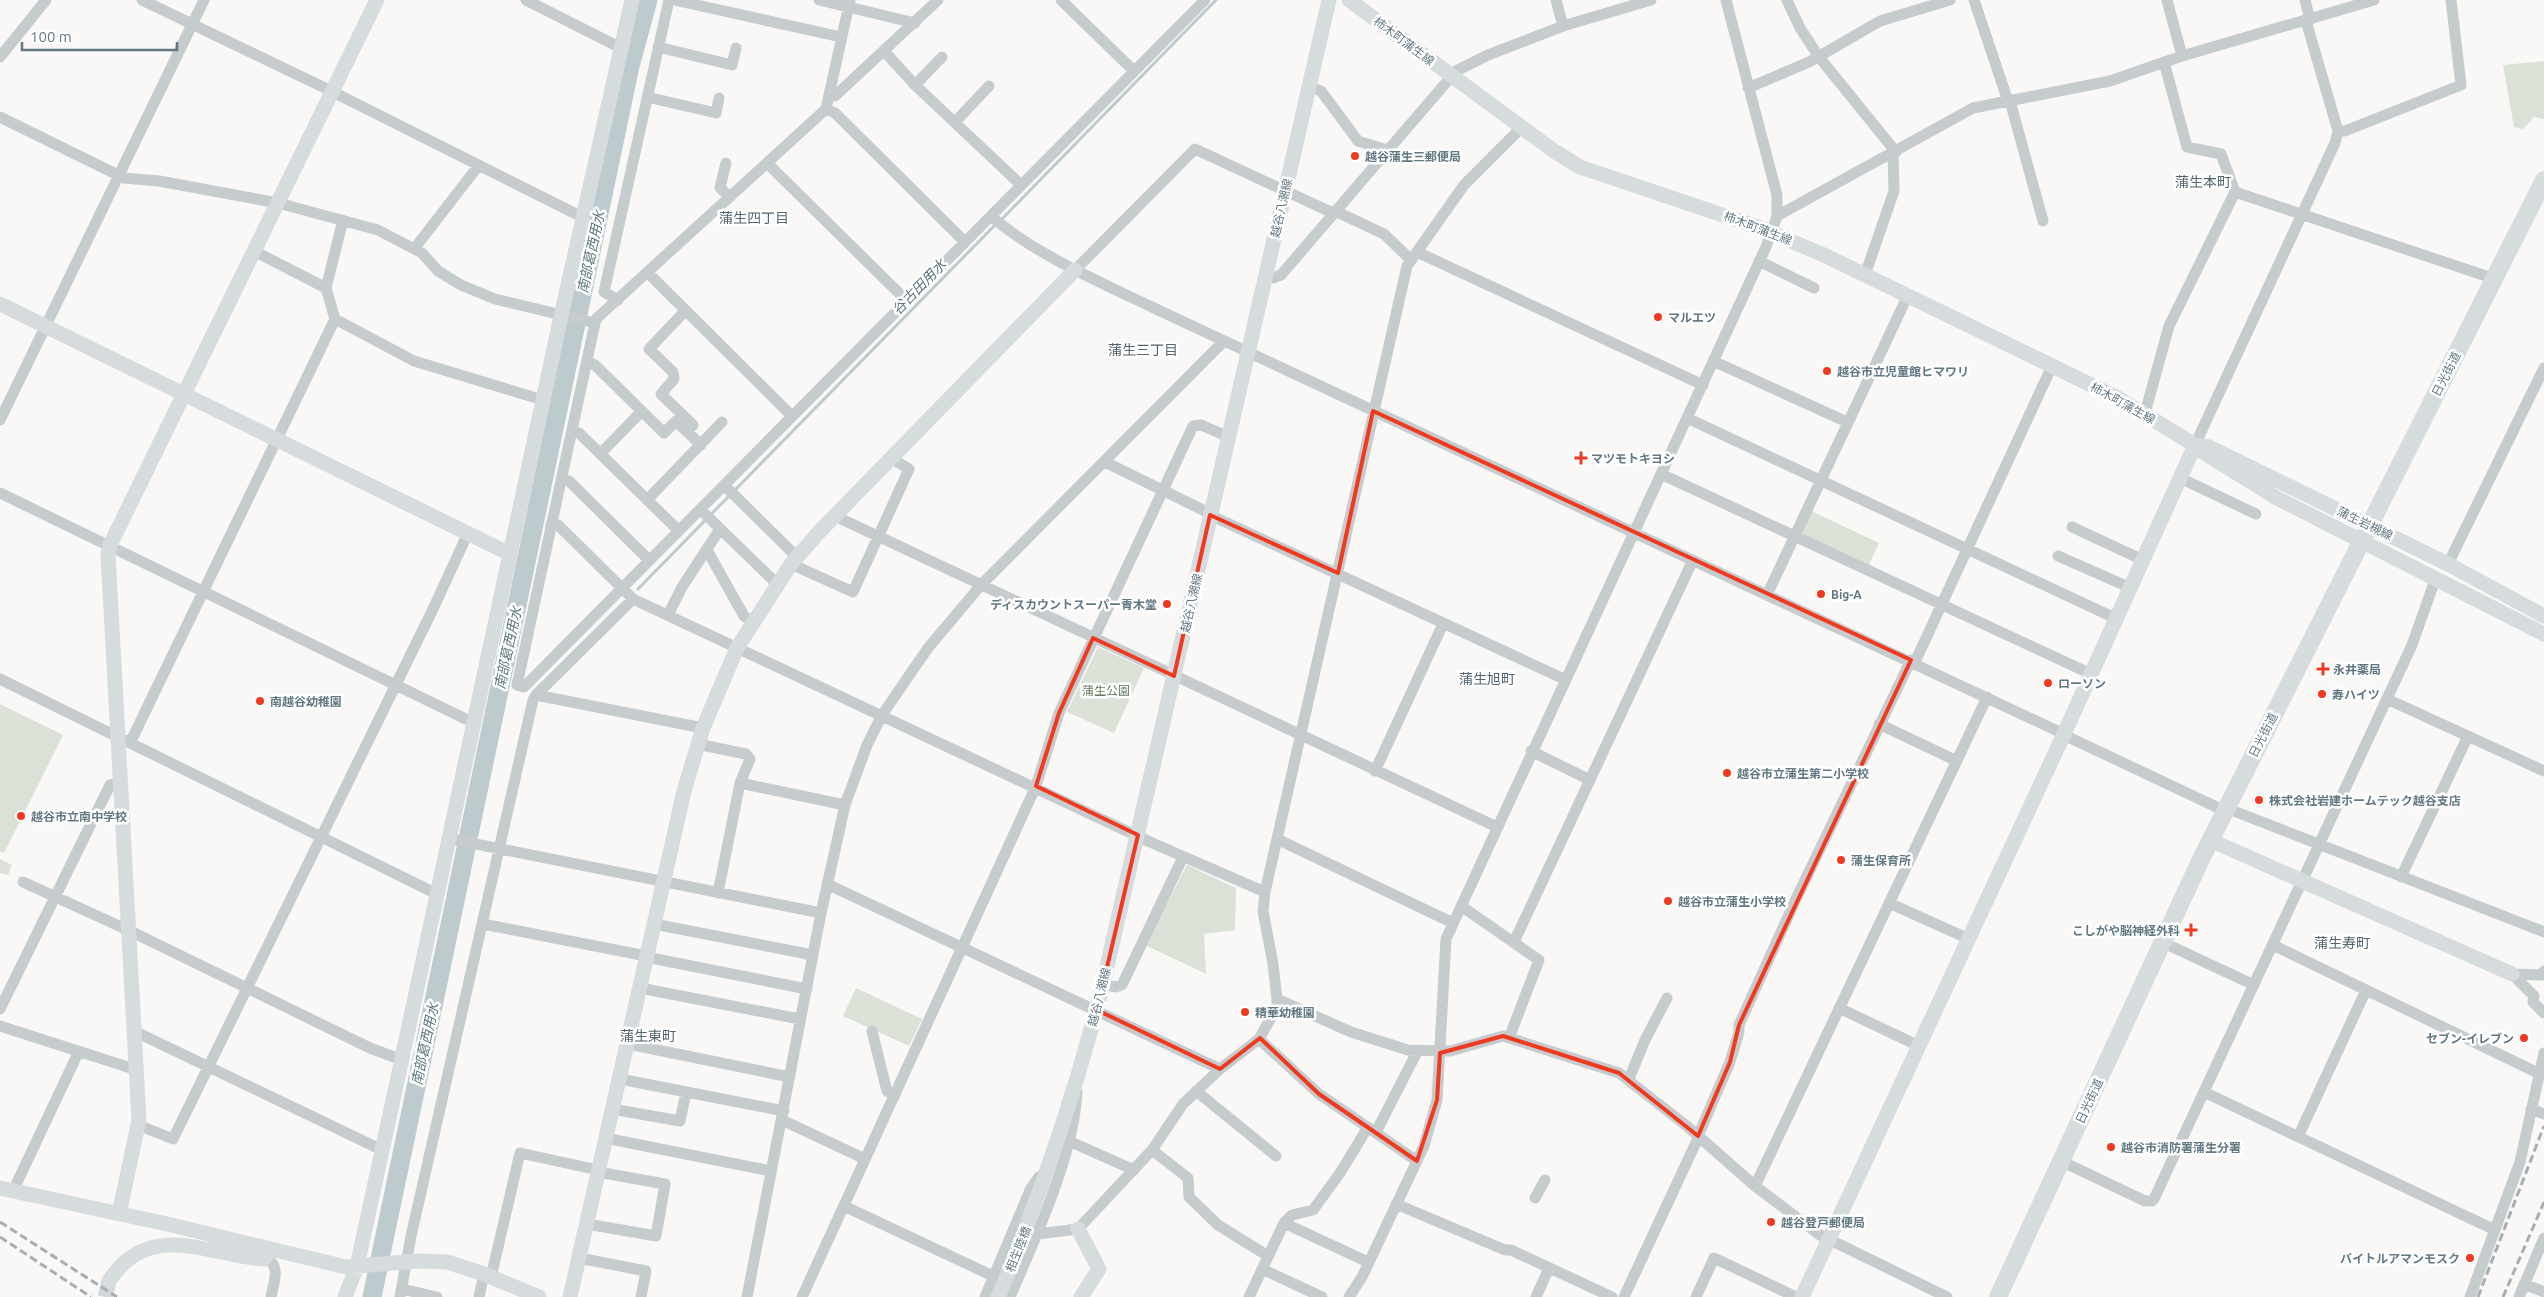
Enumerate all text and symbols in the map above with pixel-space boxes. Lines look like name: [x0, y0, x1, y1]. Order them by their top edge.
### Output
street label: 柿木町蒲生線: [1371, 14, 1437, 68]
scale bar: [22, 20, 178, 52]
text: 100 m: [30, 28, 72, 45]
marker: 越谷蒲生三郵便局: [1349, 150, 1361, 162]
place label: 越谷蒲生三郵便局: [1365, 150, 1461, 163]
district label: 蒲生本町: [2175, 174, 2231, 190]
street label: 越谷八潮線: [1268, 177, 1294, 239]
water label: 南部葛西用水: [574, 207, 608, 295]
street label: 柿木町蒲生線: [1722, 209, 1794, 247]
district label: 蒲生四丁目: [719, 210, 789, 226]
water label: 谷古田用水: [889, 255, 950, 318]
marker: マルエツ: [1652, 311, 1664, 323]
place label: マルエツ: [1668, 311, 1716, 324]
district label: 蒲生三丁目: [1108, 342, 1178, 358]
street label: 日光街道: [2429, 350, 2463, 398]
marker: 越谷市立児童館ヒマワリ: [1821, 365, 1833, 377]
place label: 越谷市立児童館ヒマワリ: [1837, 365, 1969, 378]
street label: 柿木町蒲生線: [2088, 380, 2158, 426]
marker: マツモトキヨシ: [1575, 452, 1587, 464]
place label: マツモトキヨシ: [1591, 452, 1675, 465]
street label: 蒲生岩槻線: [2335, 504, 2395, 542]
street label: 越谷八潮線: [1178, 572, 1204, 634]
marker: Big-A: [1815, 588, 1827, 600]
place label: Big-A: [1831, 588, 1862, 601]
place label: ディスカウントスーパー青木堂: [990, 598, 1157, 611]
marker: ディスカウントスーパー青木堂: [1161, 598, 1173, 610]
water label: 南部葛西用水: [491, 603, 525, 691]
marker: 永井薬局: [2317, 663, 2329, 675]
place label: 永井薬局: [2333, 663, 2381, 676]
district label: 蒲生旭町: [1459, 671, 1515, 687]
marker: ローソン: [2042, 677, 2054, 689]
place label: ローソン: [2058, 677, 2106, 690]
park label: 蒲生公園: [1082, 684, 1130, 697]
marker: 寿ハイツ: [2316, 688, 2328, 700]
place label: 寿ハイツ: [2332, 688, 2380, 701]
marker: 南越谷幼稚園: [254, 695, 266, 707]
place label: 南越谷幼稚園: [270, 695, 342, 708]
street label: 日光街道: [2246, 711, 2280, 759]
marker: 越谷市立蒲生第二小学校: [1721, 767, 1733, 779]
place label: 越谷市立蒲生第二小学校: [1737, 767, 1869, 780]
marker: 株式会社岩建ホームテック越谷支店: [2253, 794, 2265, 806]
place label: 株式会社岩建ホームテック越谷支店: [2269, 794, 2461, 807]
marker: 越谷市立南中学校: [15, 810, 27, 822]
place label: 越谷市立南中学校: [31, 810, 127, 823]
marker: 蒲生保育所: [1835, 854, 1847, 866]
place label: 蒲生保育所: [1851, 854, 1911, 867]
marker: 越谷市立蒲生小学校: [1662, 895, 1674, 907]
place label: 越谷市立蒲生小学校: [1678, 895, 1786, 908]
marker: こしがや脳神経外科: [2184, 923, 2198, 937]
place label: こしがや脳神経外科: [2072, 924, 2180, 937]
district label: 蒲生寿町: [2314, 935, 2370, 951]
street label: 越谷八潮線: [1085, 966, 1113, 1028]
water label: 南部葛西用水: [408, 999, 442, 1087]
marker: 精華幼稚園: [1239, 1006, 1251, 1018]
place label: 精華幼稚園: [1255, 1006, 1315, 1019]
district label: 蒲生東町: [620, 1028, 676, 1044]
place label: セブン-イレブン: [2426, 1032, 2514, 1045]
marker: セブン-イレブン: [2518, 1032, 2530, 1044]
street label: 日光街道: [2073, 1076, 2105, 1126]
marker: 越谷市消防署蒲生分署: [2105, 1141, 2117, 1153]
place label: 越谷市消防署蒲生分署: [2121, 1141, 2241, 1154]
marker: 越谷登戸郵便局: [1765, 1216, 1777, 1228]
place label: 越谷登戸郵便局: [1781, 1216, 1865, 1229]
street label: 相生陸橋: [1003, 1224, 1033, 1274]
place label: バイトルアマンモスク: [2340, 1252, 2460, 1265]
marker: バイトルアマンモスク: [2464, 1252, 2476, 1264]

